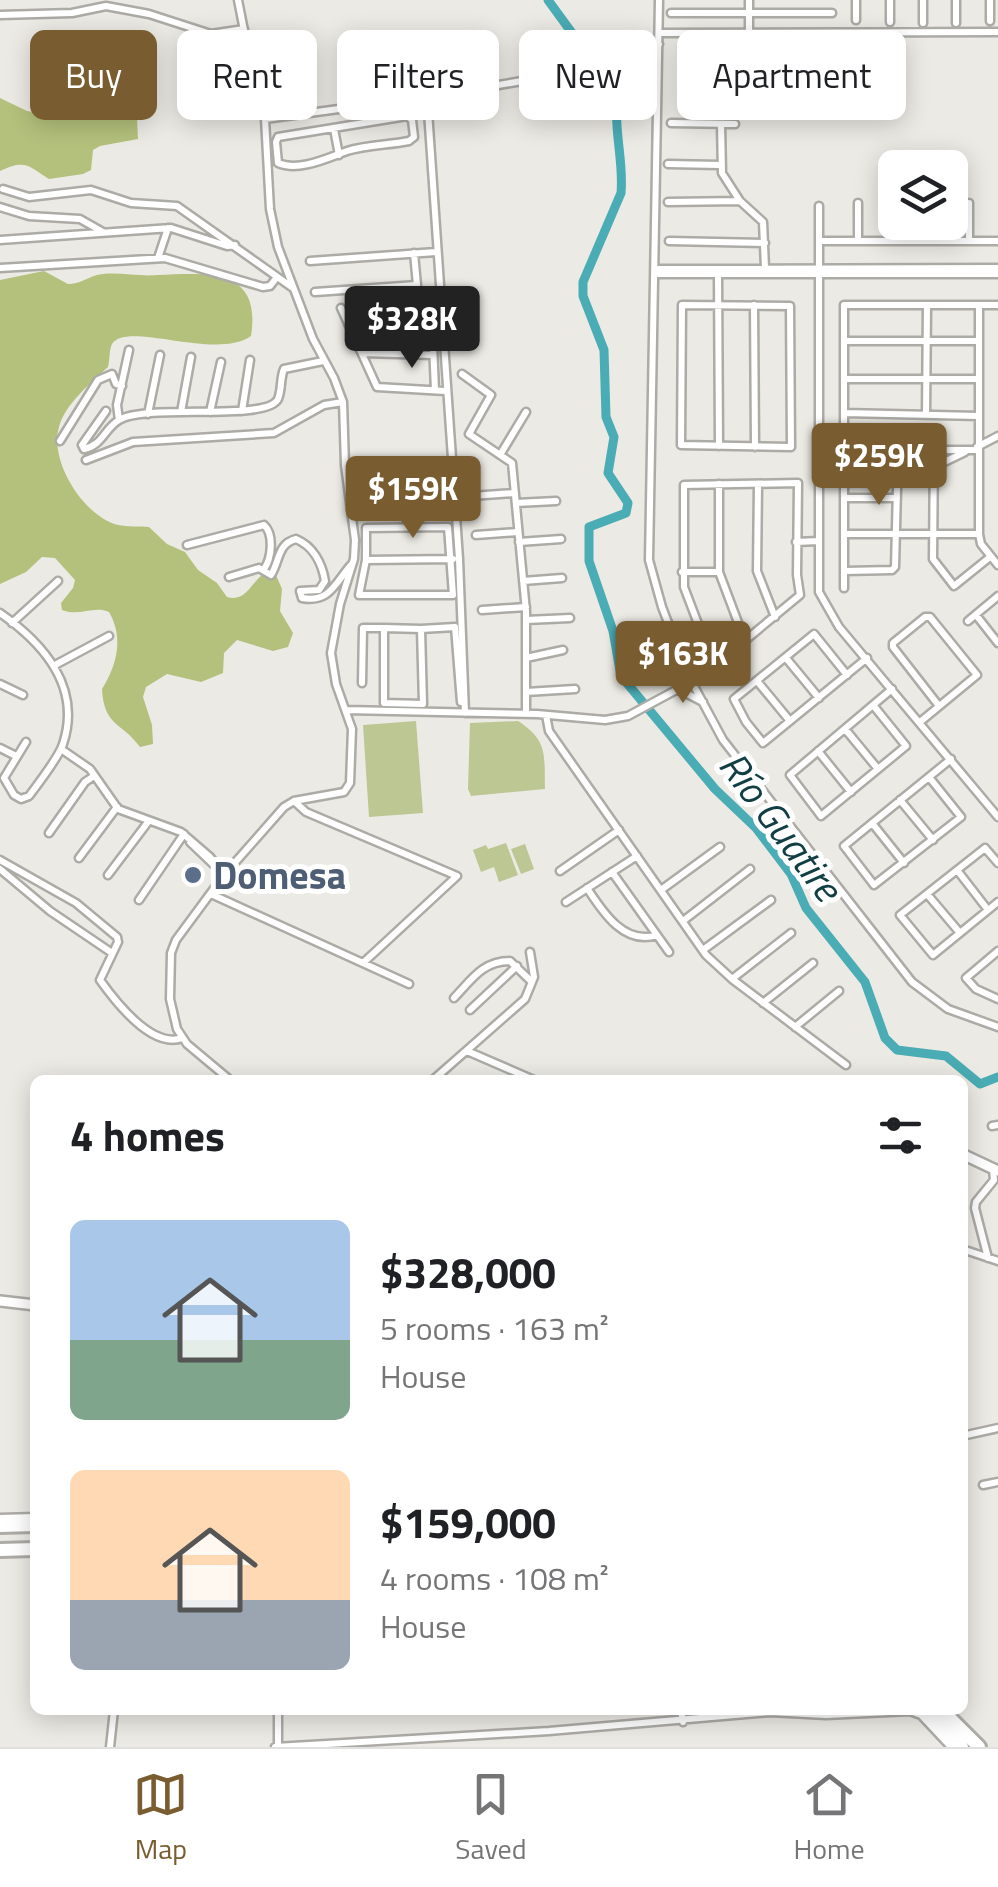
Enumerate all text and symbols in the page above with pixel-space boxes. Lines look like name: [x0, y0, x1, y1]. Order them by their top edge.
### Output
chip: Buy: [30, 30, 157, 120]
chip: Rent: [177, 30, 317, 120]
chip: Filters: [337, 30, 499, 120]
chip: New: [519, 30, 657, 120]
chip: Apartment: [677, 30, 906, 120]
map controls: [878, 150, 968, 240]
button: layers: [878, 150, 968, 240]
pin: $328K: [342, 286, 482, 371]
text: $328K: [367, 294, 457, 342]
pin: $259K: [809, 423, 949, 508]
text: $259K: [834, 431, 924, 479]
pin: $159K: [343, 456, 483, 541]
text: $159K: [368, 464, 458, 512]
pin: $163K: [613, 621, 753, 706]
text: $163K: [638, 629, 728, 677]
water label: Río Guatire: [704, 738, 859, 916]
place label: Domesa: [213, 846, 346, 904]
marker: Domesa: [182, 864, 204, 886]
text: 4 homes: [70, 1103, 225, 1167]
icon: filters: [873, 1108, 928, 1163]
text: $328,000: [380, 1240, 556, 1304]
icon: home: [150, 1260, 270, 1380]
text: 5 rooms · 163 m²: [380, 1304, 609, 1352]
text: House: [380, 1352, 466, 1400]
text: $159,000: [380, 1490, 556, 1554]
icon: home: [150, 1510, 270, 1630]
text: 4 rooms · 108 m²: [380, 1554, 609, 1602]
text: House: [380, 1602, 466, 1650]
tab: Map: [133, 1767, 188, 1870]
tab: Saved: [455, 1767, 527, 1870]
tab: Home: [793, 1767, 865, 1870]

